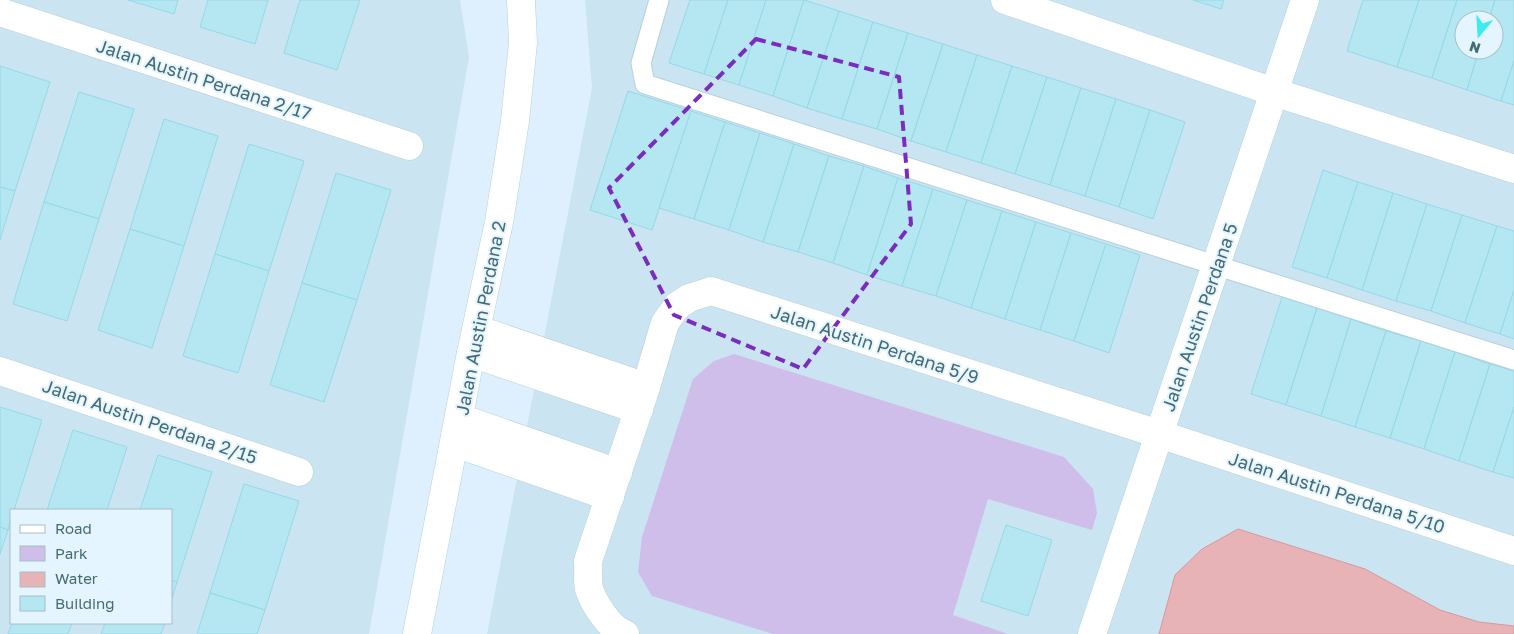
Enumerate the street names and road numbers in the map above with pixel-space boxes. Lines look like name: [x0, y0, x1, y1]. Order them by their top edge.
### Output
street label: Jalan Austin Perdana 2/17: [94, 34, 314, 124]
street label: Jalan Austin Perdana 2: [450, 219, 510, 417]
street label: Jalan Austin Perdana 5: [1156, 220, 1242, 414]
street label: Jalan Austin Perdana 5/9: [768, 300, 982, 388]
street label: Jalan Austin Perdana 2/15: [40, 374, 260, 468]
street label: Jalan Austin Perdana 5/10: [1226, 447, 1448, 537]

